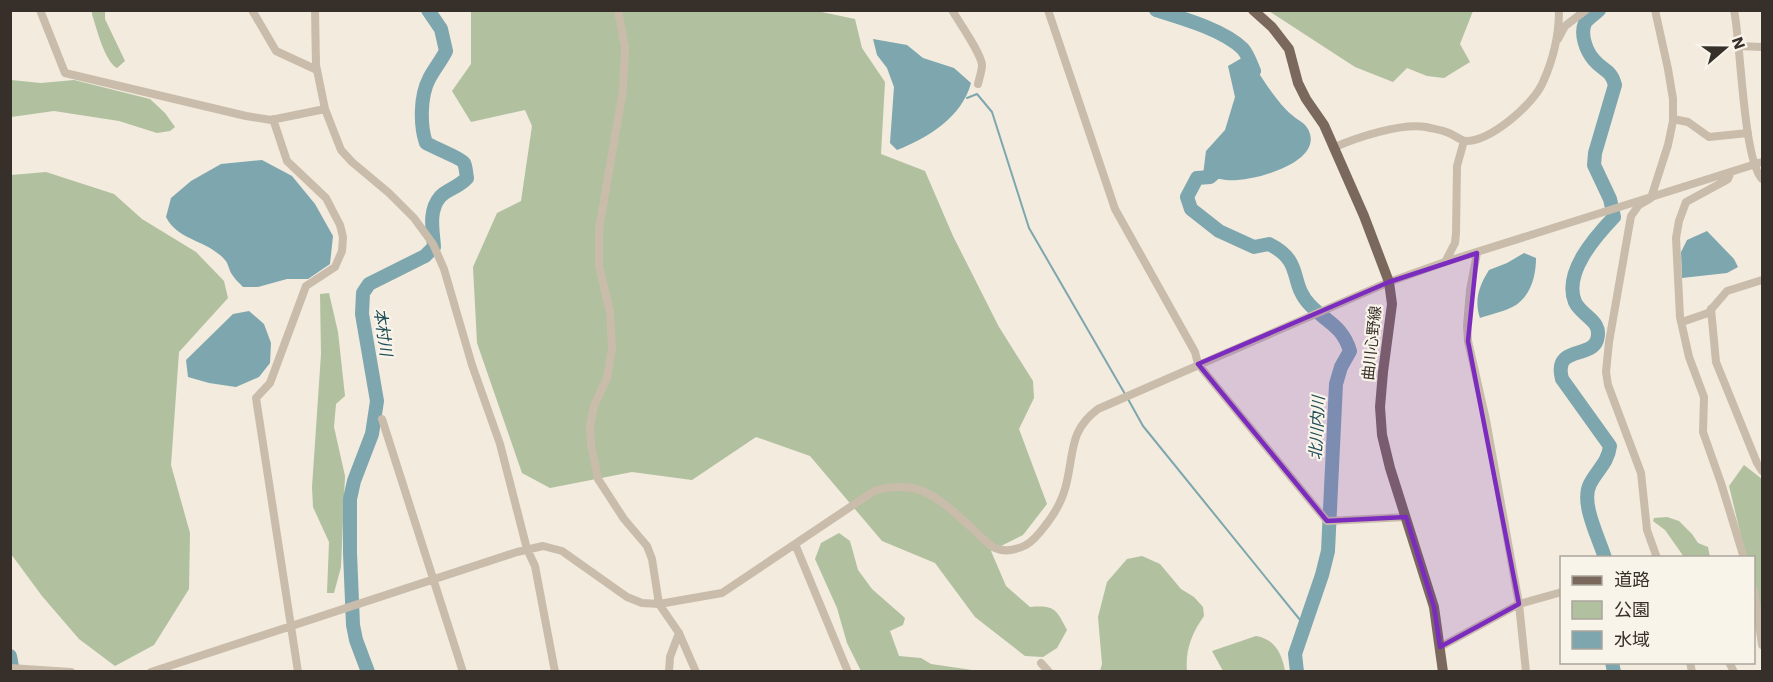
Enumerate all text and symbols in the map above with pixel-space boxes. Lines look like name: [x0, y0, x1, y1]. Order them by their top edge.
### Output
north arrow: [1695, 18, 1755, 78]
text: N: [1728, 34, 1750, 52]
street label: 曲川心野線: [1359, 305, 1385, 381]
water label: 本村川: [370, 307, 396, 359]
water label: 北川内川: [1306, 394, 1328, 460]
legend: [1560, 556, 1755, 664]
text: 道路: [1614, 569, 1650, 590]
text: 公園: [1614, 599, 1650, 620]
text: 水域: [1614, 629, 1650, 650]

